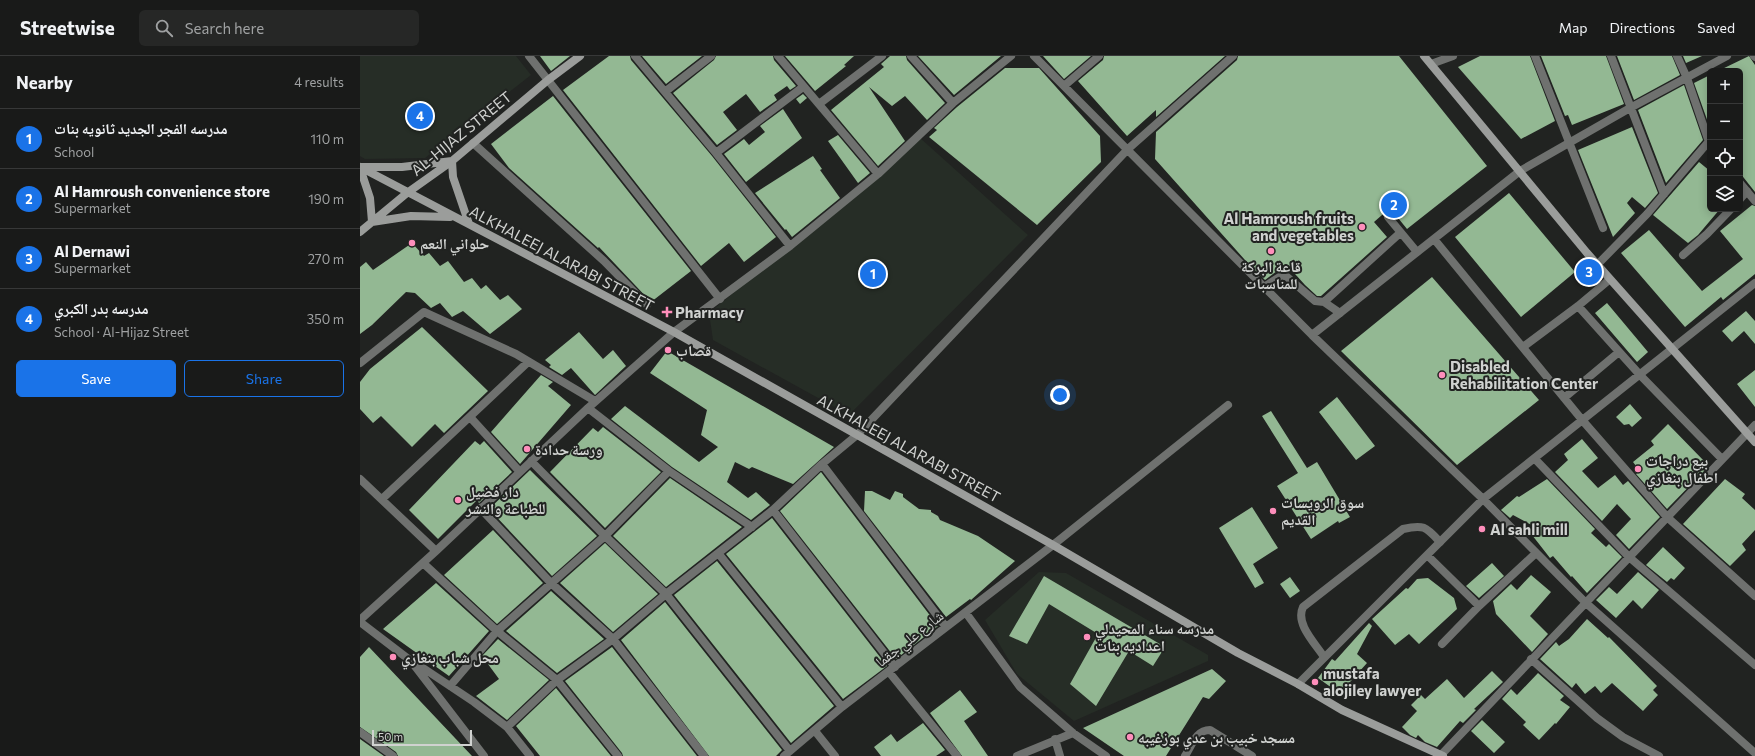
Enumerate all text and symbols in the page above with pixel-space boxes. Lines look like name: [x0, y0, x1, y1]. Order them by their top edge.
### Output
search box: [139, 10, 419, 46]
text: Streetwise: [20, 16, 115, 39]
icon: search: [153, 17, 175, 39]
text: Search here: [185, 19, 264, 37]
text: Map: [1559, 19, 1588, 36]
text: Directions: [1610, 19, 1675, 36]
text: Saved: [1697, 19, 1735, 36]
map controls: [1707, 68, 1743, 212]
button: +: [1707, 68, 1743, 104]
text: Nearby: [16, 72, 73, 93]
text: 4 results: [294, 74, 344, 90]
street label: AL-HIJAZ STREET: [407, 87, 515, 179]
pin: 4: [407, 101, 433, 131]
button: −: [1707, 104, 1743, 140]
text: مدرسه الفجر الجديد ثانويه بنات: [54, 119, 227, 137]
text: 1: [26, 131, 32, 147]
text: 110 m: [311, 131, 344, 147]
button: locate: [1707, 140, 1743, 176]
text: School: [54, 144, 94, 160]
button: layers: [1707, 176, 1743, 212]
text: Al Hamroush convenience store: [54, 182, 270, 200]
pin: 2: [1381, 190, 1407, 220]
text: 2: [25, 191, 33, 207]
text: 190 m: [308, 191, 344, 207]
text: Supermarket: [54, 200, 131, 216]
street label: ALKHALEEJ ALARABI STREET: [467, 202, 658, 315]
place label: Al Hamroush fruits and vegetables: [1224, 209, 1354, 244]
marker: Al Hamroush fruits and vegetables: [1357, 222, 1367, 232]
place label: حلواني النعم: [420, 234, 490, 256]
marker: حلواني النعم: [407, 238, 417, 248]
text: Al Dernawi: [54, 242, 130, 260]
marker: قاعة البركة للمناسبات: [1266, 246, 1276, 256]
text: 3: [25, 251, 33, 267]
text: 270 m: [308, 251, 344, 267]
place label: قاعة البركة للمناسبات: [1241, 257, 1301, 293]
pin: 3: [1576, 257, 1602, 287]
pin: 1: [860, 259, 886, 289]
text: Supermarket: [54, 260, 131, 276]
text: مدرسه بدر الكبري: [54, 299, 149, 317]
place label: Pharmacy: [675, 303, 745, 321]
marker: Pharmacy: [662, 307, 672, 317]
text: 4: [25, 311, 33, 327]
text: 350 m: [307, 311, 344, 327]
text: School · Al-Hijaz Street: [54, 324, 189, 340]
place label: قصاب: [676, 341, 712, 360]
marker: قصاب: [663, 345, 673, 355]
place label: Disabled Rehabilitation Center: [1450, 357, 1598, 392]
button: Save: [16, 360, 176, 397]
button: Share: [184, 360, 344, 397]
marker: Disabled Rehabilitation Center: [1437, 370, 1447, 380]
your location: [1050, 385, 1070, 405]
street label: ALKHALEEJ ALARABI STREET: [814, 390, 1004, 506]
place label: ورسة حدادة: [535, 440, 603, 458]
marker: ورسة حدادة: [522, 444, 532, 454]
place label: بيع دراجات اطفال بنغازي: [1646, 451, 1718, 490]
marker: بيع دراجات اطفال بنغازي: [1633, 464, 1643, 474]
place label: دار فضيل للطباعة والنشر: [465, 482, 546, 518]
place label: سوق الرويسات القديم: [1281, 493, 1364, 530]
marker: دار فضيل للطباعة والنشر: [453, 495, 463, 505]
marker: سوق الرويسات القديم: [1268, 506, 1278, 516]
place label: Al sahli mill: [1490, 520, 1568, 538]
marker: Al sahli mill: [1477, 524, 1487, 534]
street label: شارع علي جقما: [871, 606, 949, 673]
place label: مدرسه سناء المحيدلي اعداديه بنات: [1095, 619, 1214, 655]
marker: مدرسه سناء المحيدلي اعداديه بنات: [1082, 632, 1092, 642]
place label: محل شباب بنغازي: [401, 648, 499, 670]
marker: محل شباب بنغازي: [388, 652, 398, 662]
place label: mustafa alojiley lawyer: [1323, 664, 1421, 699]
marker: mustafa alojiley lawyer: [1310, 677, 1320, 687]
scale bar: [372, 728, 472, 747]
place label: مسجد خبيب بن عدي بوزغيبه: [1138, 728, 1295, 750]
text: 50 m: [378, 730, 403, 743]
marker: مسجد خبيب بن عدي بوزغيبه: [1125, 732, 1135, 742]

